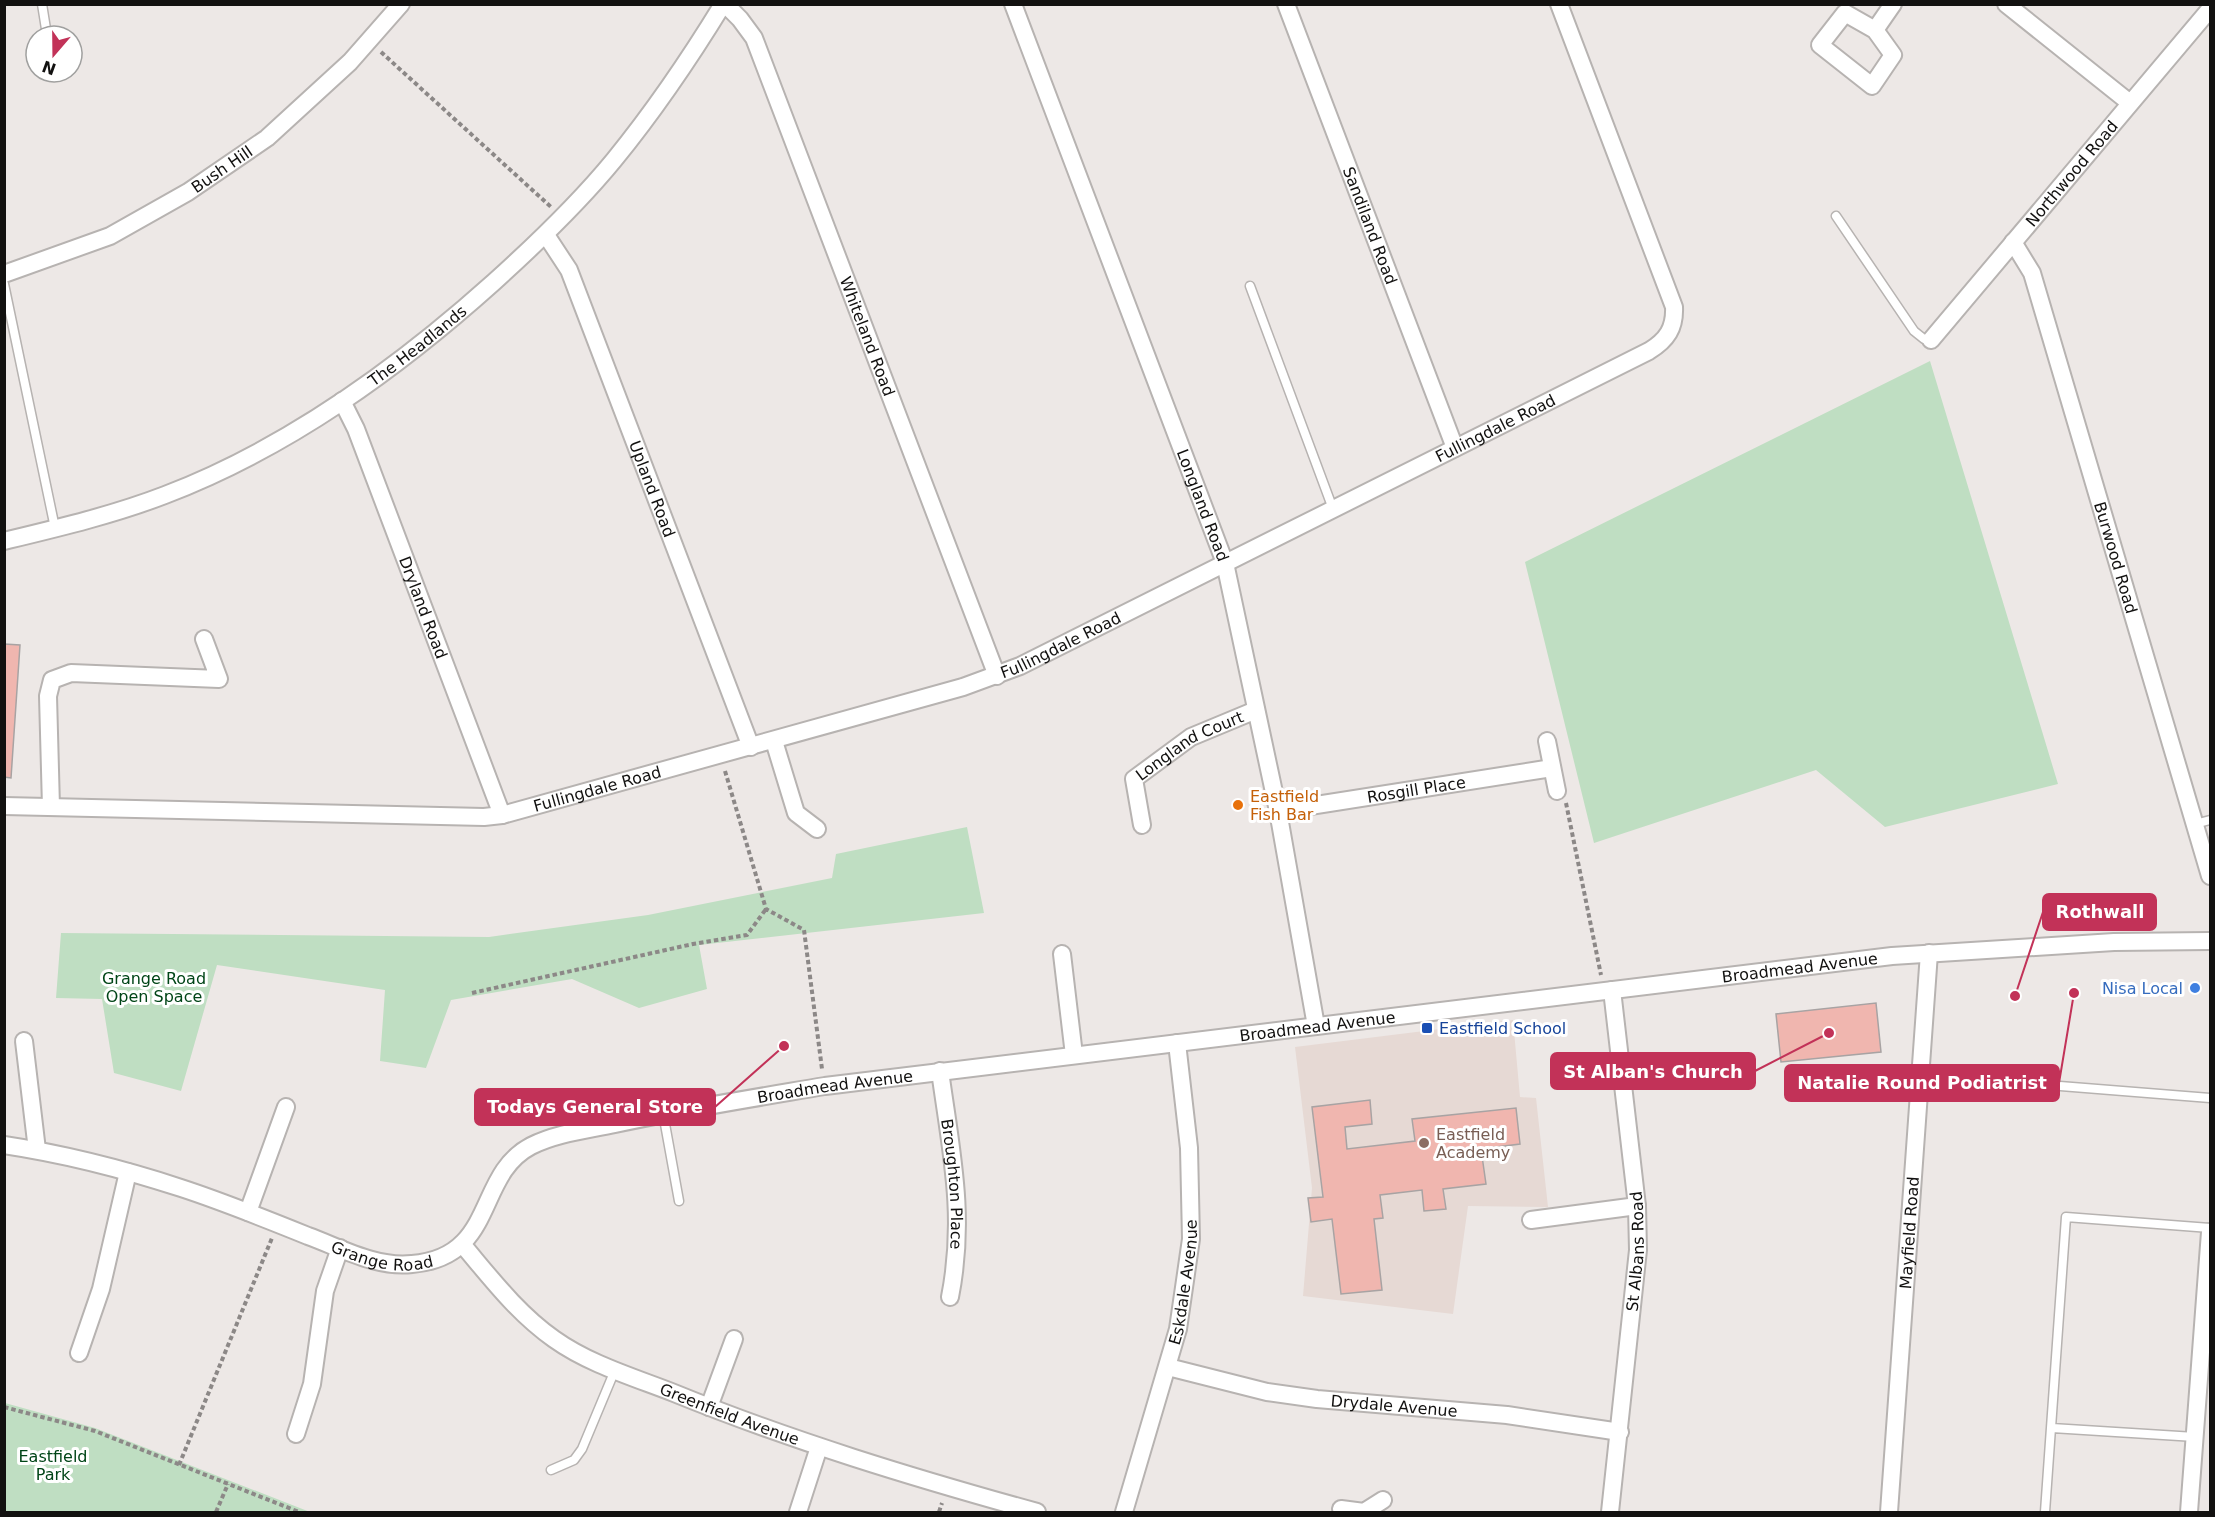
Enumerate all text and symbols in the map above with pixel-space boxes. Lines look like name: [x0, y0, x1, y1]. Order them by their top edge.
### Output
north arrow: [24, 24, 84, 84]
text: N: [39, 56, 59, 79]
street label: Northwood Road: [2021, 116, 2122, 230]
street label: Bush Hill: [187, 141, 256, 197]
street label: Sandiland Road: [1339, 164, 1401, 287]
street label: Whiteland Road: [836, 274, 899, 399]
street label: The Headlands: [364, 301, 470, 391]
street label: Fullingdale Road: [1432, 390, 1558, 466]
street label: Upland Road: [625, 438, 679, 540]
street label: Longland Road: [1173, 446, 1233, 564]
street label: Burwood Road: [2090, 499, 2141, 616]
street label: Dryland Road: [395, 553, 451, 661]
street label: Fullingdale Road: [998, 608, 1124, 682]
street label: Longland Court: [1132, 707, 1246, 784]
street label: Fullingdale Road: [531, 762, 663, 815]
street label: Rosgill Place: [1366, 772, 1467, 806]
place label: Eastfield Fish Bar: [1250, 787, 1319, 824]
marker: Eastfield Fish Bar: [1231, 798, 1245, 812]
callout: Rothwall: [2043, 894, 2156, 930]
text: Rothwall: [2056, 901, 2144, 922]
street label: Broadmead Avenue: [1721, 948, 1879, 986]
park label: Grange Road Open Space: [102, 969, 206, 1006]
place label: Nisa Local: [2102, 979, 2183, 998]
marker: Nisa Local: [2188, 981, 2202, 995]
street label: Broadmead Avenue: [1238, 1007, 1396, 1045]
place label: Eastfield School: [1439, 1019, 1566, 1038]
marker: Eastfield School: [1420, 1021, 1434, 1035]
callout: St Alban's Church: [1551, 1053, 1755, 1089]
text: St Alban's Church: [1563, 1061, 1743, 1082]
callout: Natalie Round Podiatrist: [1785, 1065, 2059, 1101]
street label: Broadmead Avenue: [756, 1066, 914, 1107]
text: Natalie Round Podiatrist: [1797, 1072, 2047, 1093]
callout: Todays General Store: [475, 1089, 715, 1125]
text: Todays General Store: [487, 1096, 703, 1117]
street label: Broughton Place: [938, 1117, 967, 1250]
place label: Eastfield Academy: [1436, 1125, 1510, 1162]
marker: Eastfield Academy: [1417, 1136, 1431, 1150]
street label: Mayfield Road: [1895, 1176, 1922, 1290]
street label: St Albans Road: [1622, 1190, 1648, 1312]
street label: Eskdale Avenue: [1164, 1219, 1201, 1347]
street label: Grange Road: [328, 1237, 435, 1274]
street label: Greenfield Avenue: [657, 1379, 802, 1449]
street label: Drydale Avenue: [1330, 1391, 1458, 1420]
park label: Eastfield Park: [18, 1447, 88, 1484]

